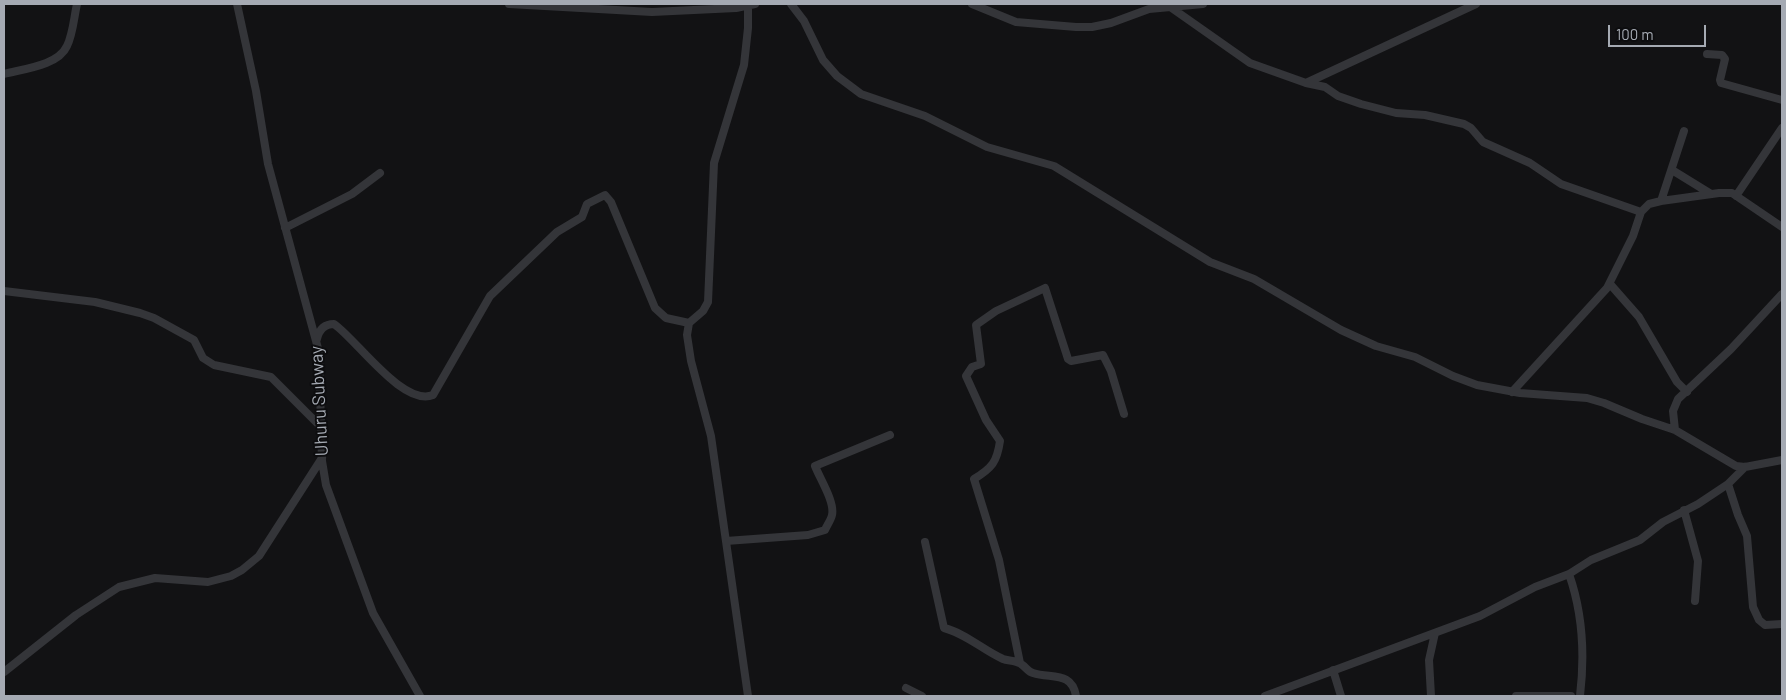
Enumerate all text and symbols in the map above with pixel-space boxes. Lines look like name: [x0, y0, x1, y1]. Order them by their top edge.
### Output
scale bar: [1611, 15, 1708, 47]
text: 100 m: [1616, 25, 1654, 43]
street label: Uhuru Subway: [305, 345, 333, 457]

